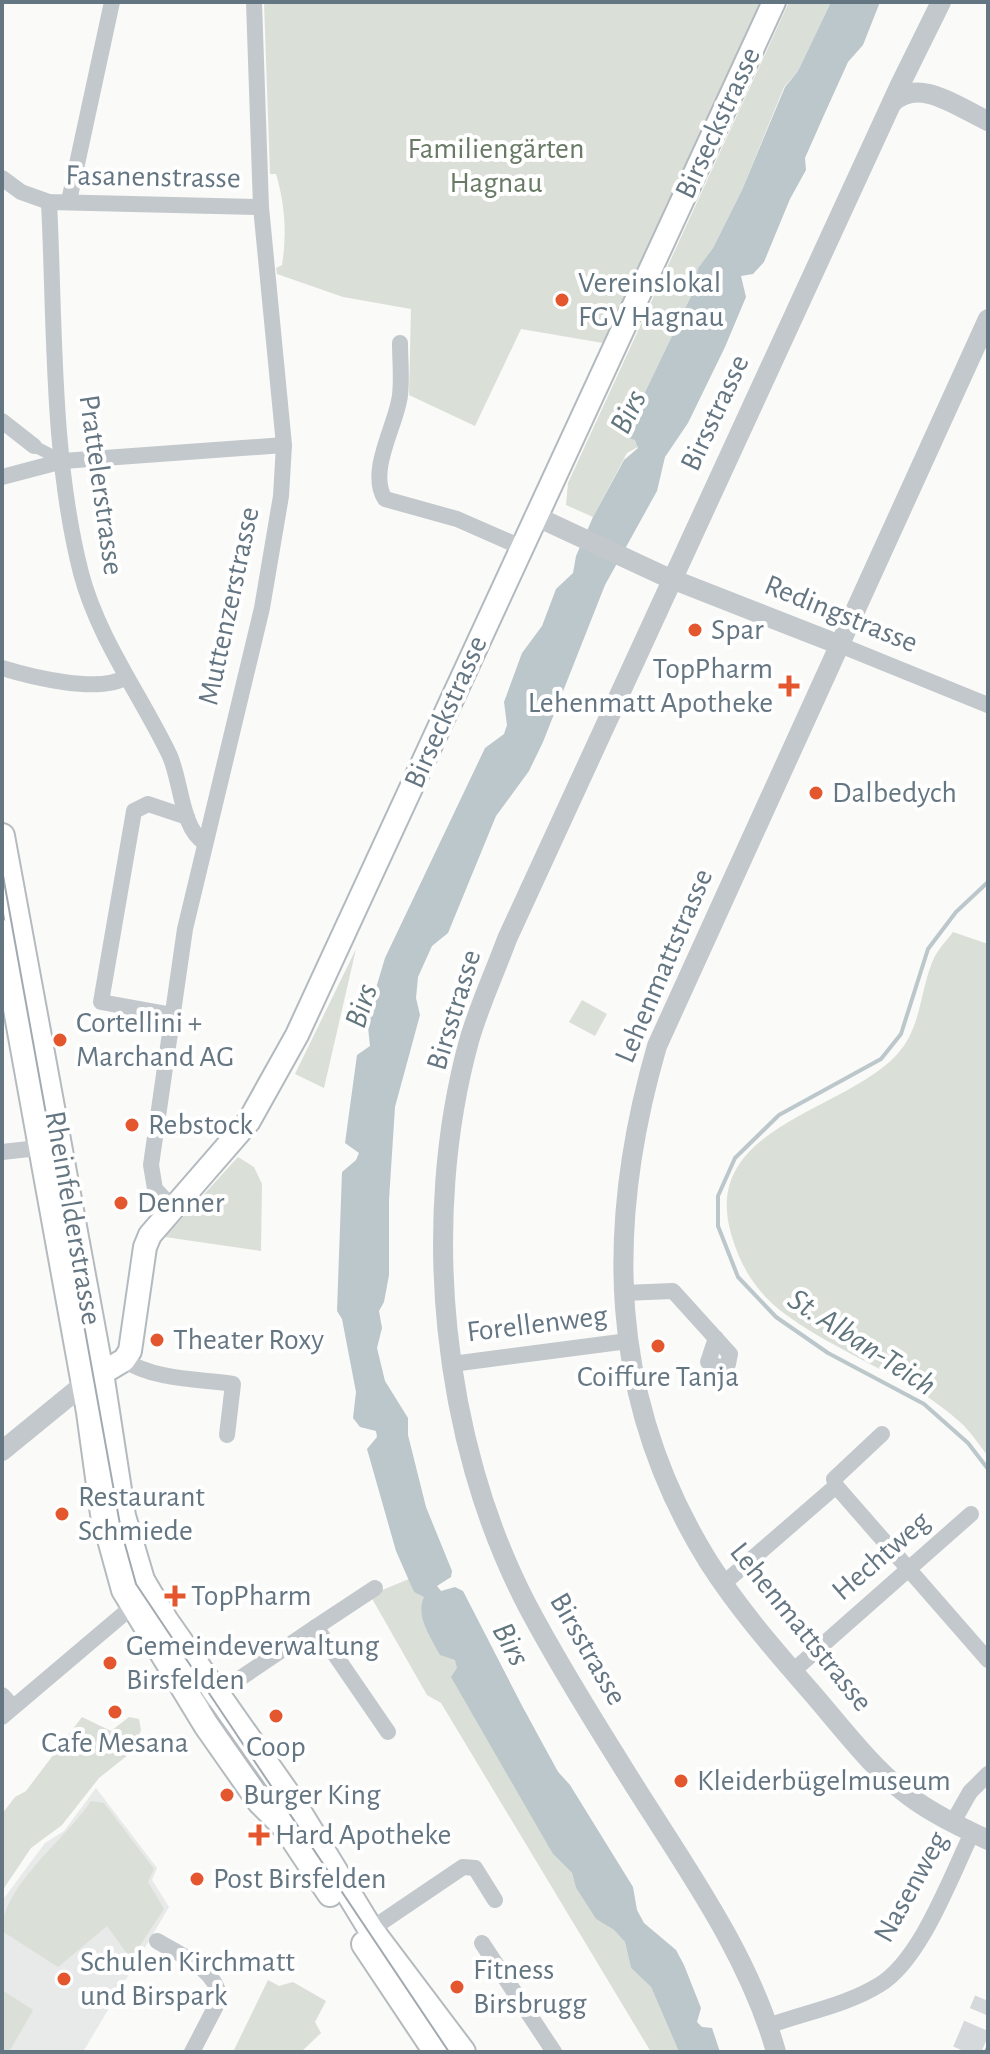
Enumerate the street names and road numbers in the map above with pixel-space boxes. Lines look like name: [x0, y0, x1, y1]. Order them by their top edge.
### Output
street label: Birseckstrasse: [670, 43, 766, 203]
street label: Fasanenstrasse: [65, 160, 241, 194]
street label: Birsstrasse: [675, 350, 755, 476]
street label: Prattelerstrasse: [73, 393, 129, 577]
street label: Muttenzerstrasse: [193, 504, 265, 708]
street label: Redingstrasse: [760, 570, 922, 658]
street label: Birseckstrasse: [399, 631, 493, 793]
street label: Lehenmattstrasse: [610, 865, 718, 1067]
street label: Birsstrasse: [422, 946, 486, 1074]
street label: Rheinfelderstrasse: [39, 1109, 107, 1327]
street label: Forellenweg: [465, 1300, 609, 1348]
street label: Hechtweg: [826, 1506, 936, 1606]
street label: Lehenmattstrasse: [724, 1537, 878, 1717]
street label: Birsstrasse: [544, 1588, 632, 1710]
street label: Nasenweg: [868, 1826, 954, 1947]

